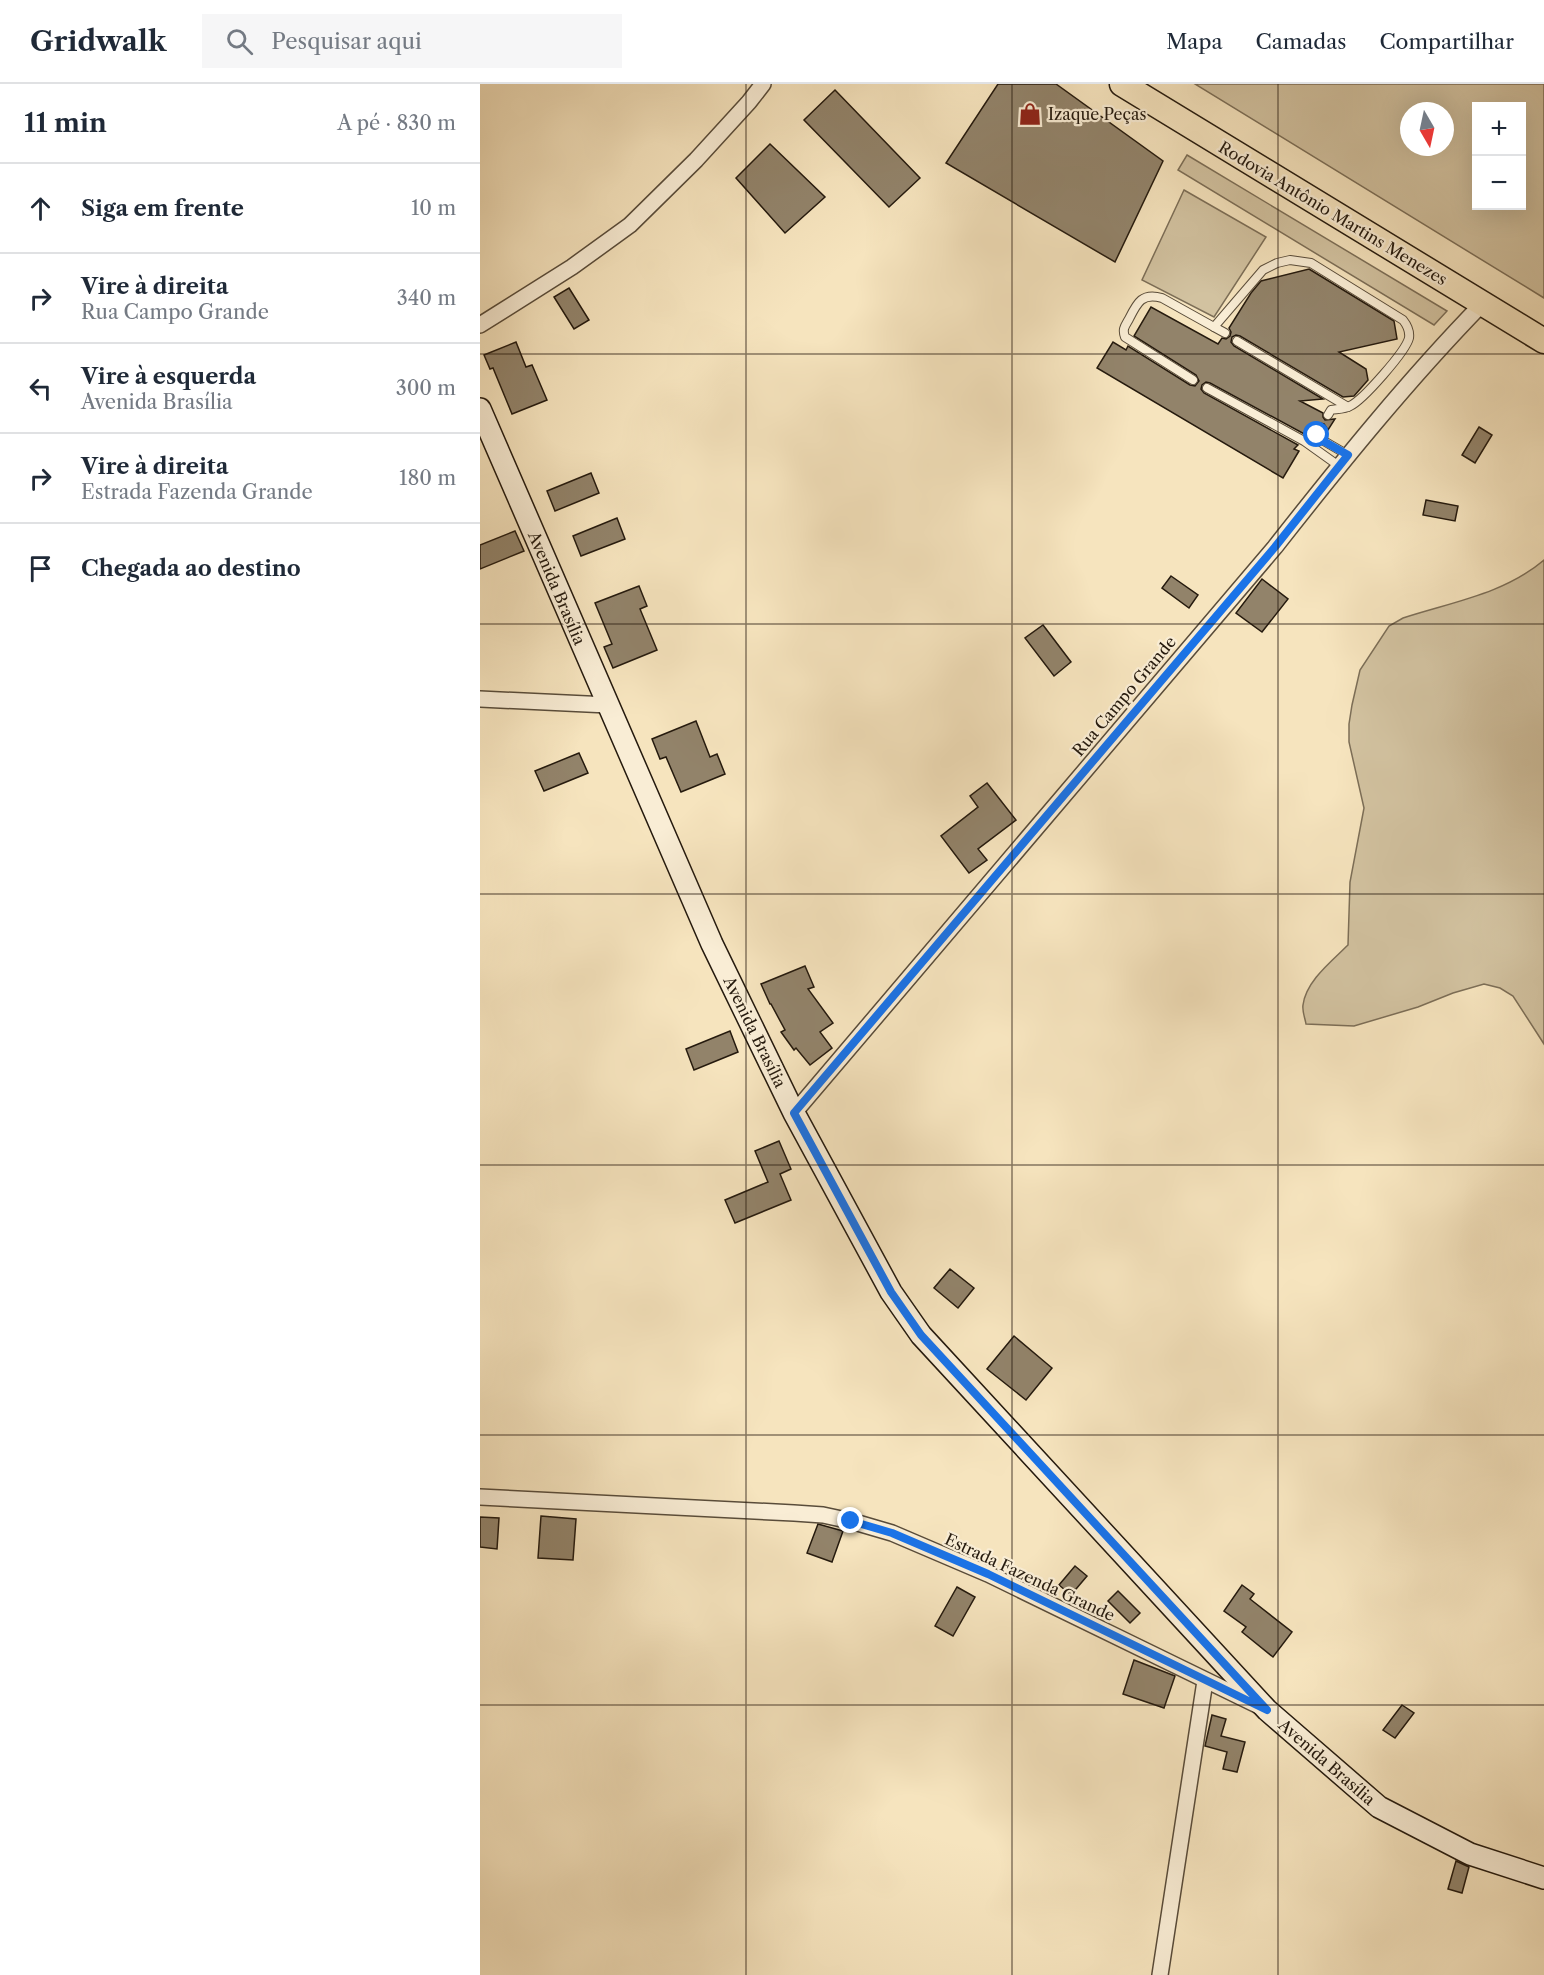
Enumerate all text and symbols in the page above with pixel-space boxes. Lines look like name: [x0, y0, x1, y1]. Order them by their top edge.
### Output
search box: [202, 14, 622, 68]
text: Gridwalk: [30, 24, 166, 58]
icon: search: [223, 25, 256, 58]
text: Pesquisar aqui: [271, 28, 422, 55]
text: Mapa: [1166, 29, 1222, 54]
text: Camadas: [1255, 29, 1346, 54]
text: Compartilhar: [1379, 29, 1514, 54]
shop icon: Izaque Peças: [1017, 101, 1043, 127]
north arrow: [1400, 102, 1454, 156]
map controls: [1472, 102, 1526, 210]
button: +: [1472, 102, 1526, 156]
place label: Izaque Peças: [1048, 104, 1147, 124]
text: 11 min: [24, 107, 107, 139]
text: A pé · 830 m: [337, 111, 456, 135]
street label: Rodovia Antônio Martins Menezes: [1215, 137, 1451, 289]
button: −: [1472, 156, 1526, 210]
icon: ahead: [24, 192, 57, 225]
text: Siga em frente: [81, 195, 244, 222]
text: 10 m: [411, 196, 456, 220]
text: Vire à direita: [81, 273, 228, 300]
icon: right: [24, 282, 57, 315]
text: 340 m: [397, 286, 456, 310]
text: Rua Campo Grande: [81, 300, 269, 324]
text: Vire à esquerda: [81, 363, 256, 390]
icon: left: [24, 372, 57, 405]
text: 300 m: [396, 376, 456, 400]
text: Avenida Brasília: [81, 390, 233, 414]
route start: [1303, 421, 1329, 447]
text: Vire à direita: [81, 453, 228, 480]
icon: right: [24, 462, 57, 495]
text: 180 m: [399, 466, 456, 490]
text: Estrada Fazenda Grande: [81, 480, 313, 504]
street label: Avenida Brasília: [524, 527, 590, 648]
icon: arrive: [24, 552, 57, 585]
text: Chegada ao destino: [81, 555, 301, 582]
street label: Rua Campo Grande: [1068, 632, 1180, 760]
street label: Avenida Brasília: [719, 972, 791, 1091]
route end: [837, 1507, 863, 1533]
street label: Estrada Fazenda Grande: [942, 1529, 1118, 1625]
street label: Avenida Brasília: [1274, 1714, 1380, 1810]

